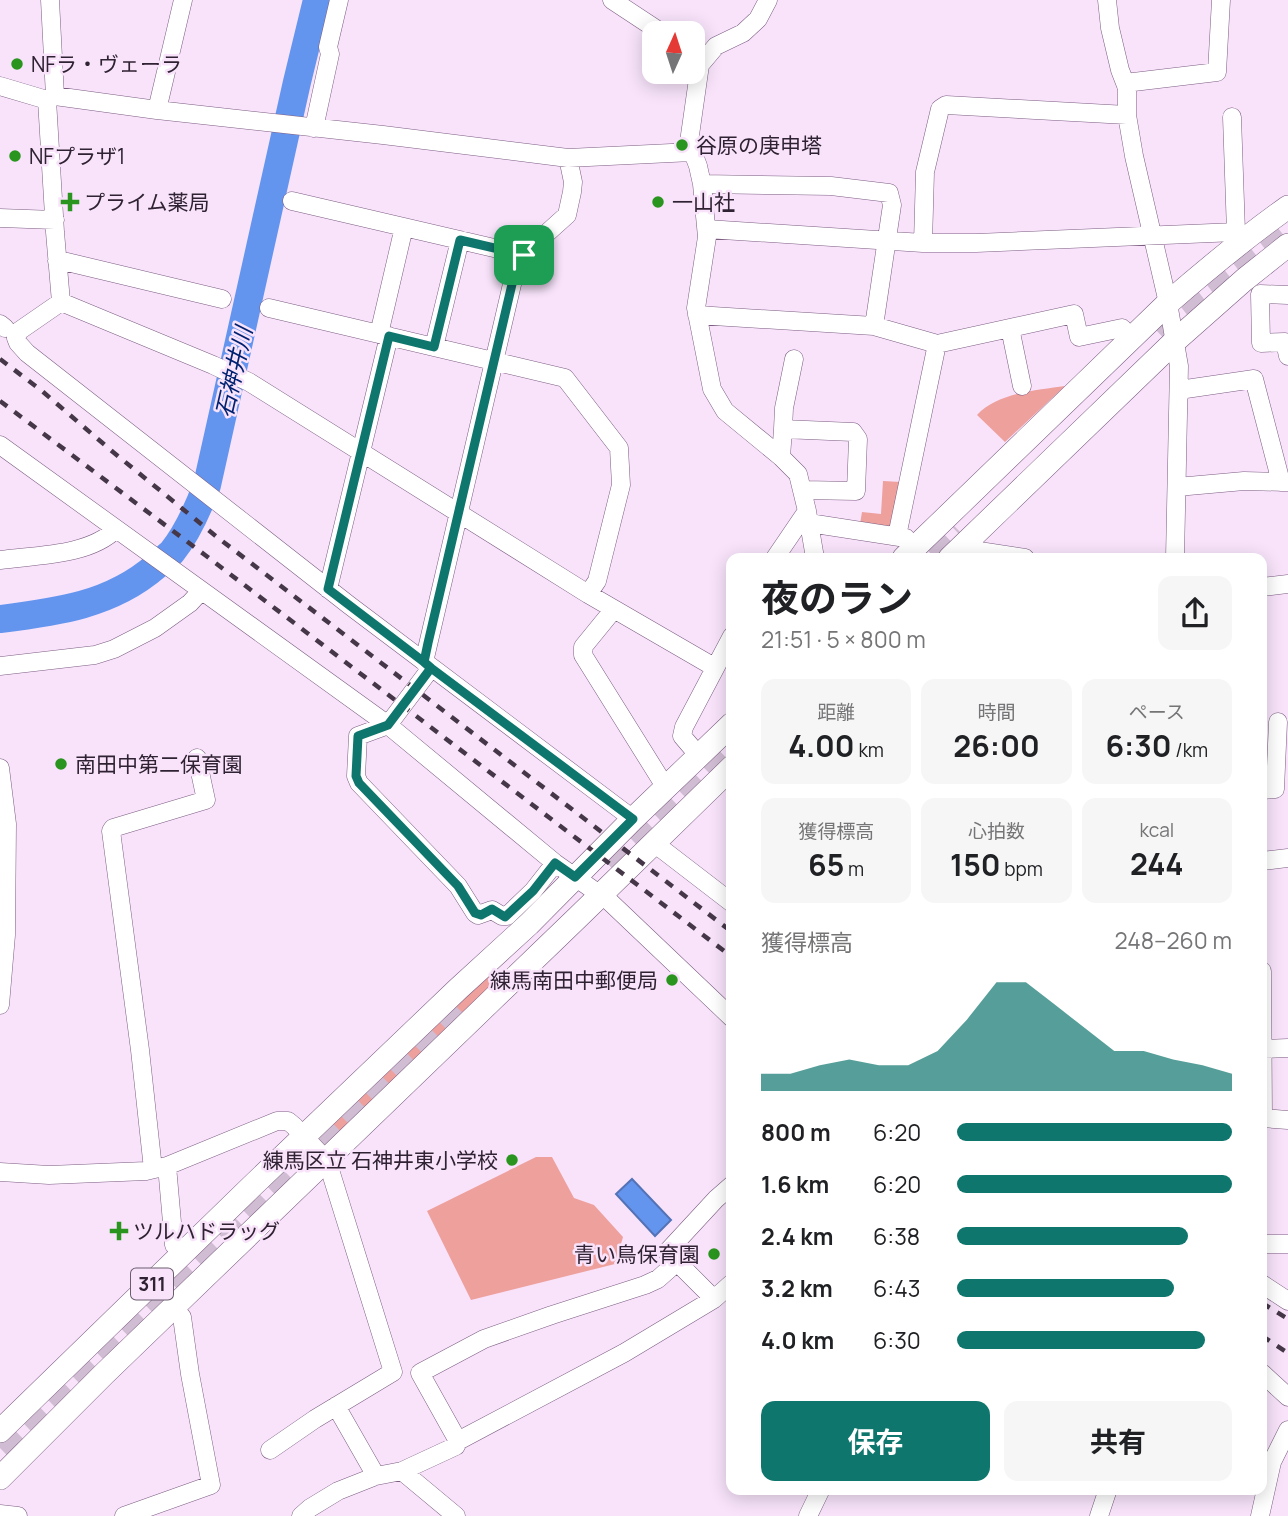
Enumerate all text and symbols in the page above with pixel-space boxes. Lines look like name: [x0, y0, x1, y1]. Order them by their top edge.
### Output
north arrow: [642, 21, 705, 84]
map controls: [642, 21, 705, 84]
place label: NFラ・ヴェーラ: [31, 50, 182, 78]
marker: NFラ・ヴェーラ: [9, 56, 25, 72]
place label: 谷原の庚申塔: [696, 131, 822, 159]
marker: 谷原の庚申塔: [674, 137, 690, 153]
place label: NFプラザ1: [29, 142, 125, 170]
marker: NFプラザ1: [7, 148, 23, 164]
place label: プライム薬局: [84, 188, 210, 216]
place label: 一山社: [672, 188, 735, 216]
marker: プライム薬局: [62, 194, 78, 210]
marker: 一山社: [650, 194, 666, 210]
pin: [494, 225, 554, 285]
icon: arrive: [505, 236, 543, 274]
water label: 石神井川: [207, 321, 260, 420]
text: 夜のラン: [761, 571, 913, 623]
button: share: [1158, 576, 1232, 650]
text: 21:51 · 5 × 800 m: [761, 623, 926, 655]
text: 距離: [817, 699, 855, 725]
text: 時間: [977, 699, 1016, 725]
text: ペース: [1129, 699, 1185, 725]
text: 4.00: [788, 725, 855, 766]
text: 26:00: [953, 725, 1040, 766]
text: 6:30: [1105, 725, 1172, 766]
text: km: [855, 737, 884, 763]
text: /km: [1172, 737, 1208, 763]
place label: 南田中第二保育園: [75, 750, 243, 778]
marker: 南田中第二保育園: [53, 756, 69, 772]
text: kcal: [1139, 817, 1174, 843]
text: 獲得標高: [798, 818, 874, 844]
text: 心拍数: [968, 818, 1025, 844]
text: 244: [1130, 843, 1184, 884]
text: 65: [808, 844, 844, 885]
text: 150: [950, 844, 1001, 885]
text: m: [844, 856, 864, 882]
text: bpm: [1001, 856, 1043, 882]
text: 248–260 m: [1115, 924, 1232, 956]
text: 獲得標高: [761, 926, 853, 958]
place label: 練馬南田中郵便局: [490, 966, 658, 994]
marker: 練馬南田中郵便局: [664, 972, 680, 988]
text: 800 m: [761, 1116, 831, 1148]
text: 6:20: [873, 1116, 921, 1148]
place label: 練馬区立 石神井東小学校: [263, 1146, 498, 1174]
marker: 練馬区立 石神井東小学校: [504, 1152, 520, 1168]
text: 1.6 km: [761, 1168, 829, 1200]
text: 6:20: [873, 1168, 921, 1200]
place label: ツルハドラッグ: [133, 1217, 280, 1245]
text: 2.4 km: [761, 1220, 833, 1252]
text: 6:38: [873, 1220, 920, 1252]
marker: ツルハドラッグ: [111, 1223, 127, 1239]
place label: 青い鳥保育園: [574, 1240, 700, 1268]
marker: 青い鳥保育園: [706, 1246, 722, 1262]
road number: 311: [131, 1268, 173, 1300]
text: 3.2 km: [761, 1272, 833, 1304]
text: 6:43: [873, 1272, 920, 1304]
text: 4.0 km: [761, 1324, 834, 1356]
text: 6:30: [873, 1324, 921, 1356]
button: 保存: [761, 1401, 990, 1481]
button: 共有: [1004, 1401, 1232, 1481]

